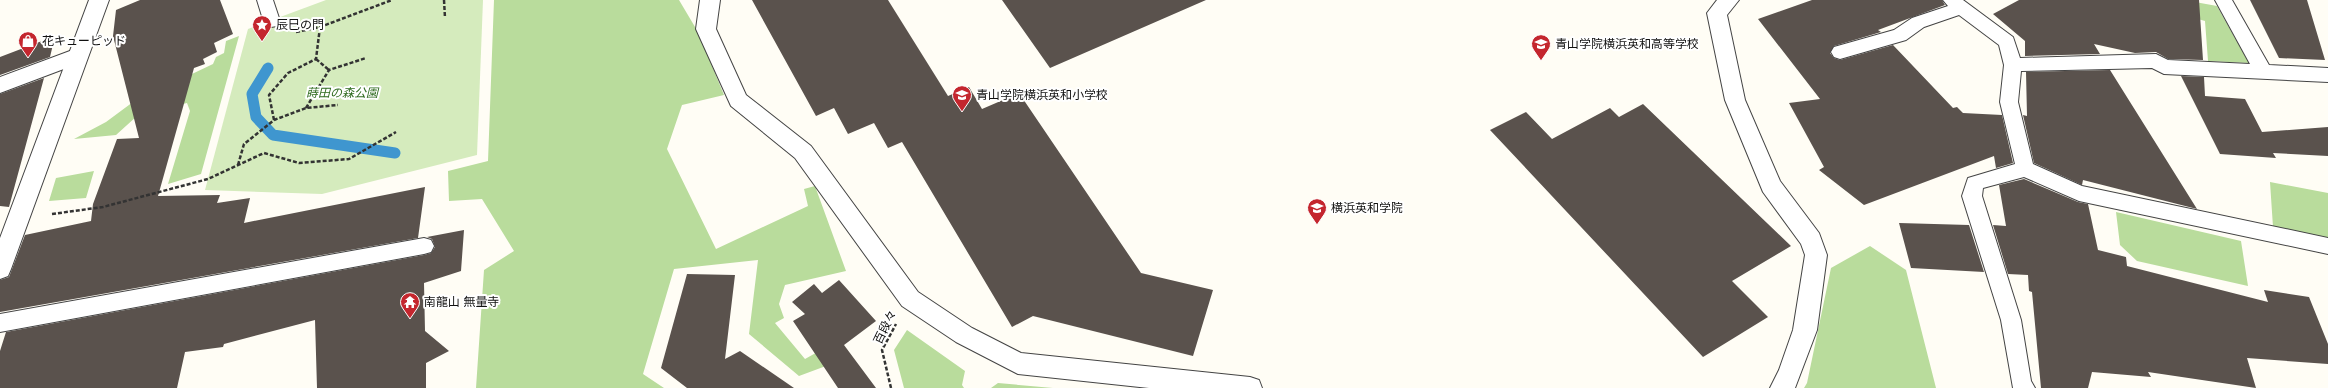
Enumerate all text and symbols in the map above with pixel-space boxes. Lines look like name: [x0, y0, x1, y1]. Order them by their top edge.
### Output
place icon: 辰巳の門: [251, 14, 273, 42]
place label: 辰巳の門: [276, 17, 324, 32]
shop icon: 花キューピッド: [17, 30, 39, 58]
place label: 花キューピッド: [42, 33, 126, 48]
school or university icon: 青山学院横浜英和高等学校: [1530, 33, 1552, 61]
place label: 青山学院横浜英和高等学校: [1555, 36, 1699, 51]
school or university icon: 青山学院横浜英和小学校: [951, 84, 973, 112]
park label: 蒔田の森公園: [306, 85, 380, 100]
place label: 青山学院横浜英和小学校: [976, 87, 1108, 102]
school or university icon: 横浜英和学院: [1306, 197, 1328, 225]
place label: 横浜英和学院: [1331, 200, 1403, 215]
temple icon: 南龍山 無量寺: [399, 291, 421, 319]
place label: 南龍山 無量寺: [424, 294, 499, 309]
street label: 百段々: [870, 307, 899, 346]

